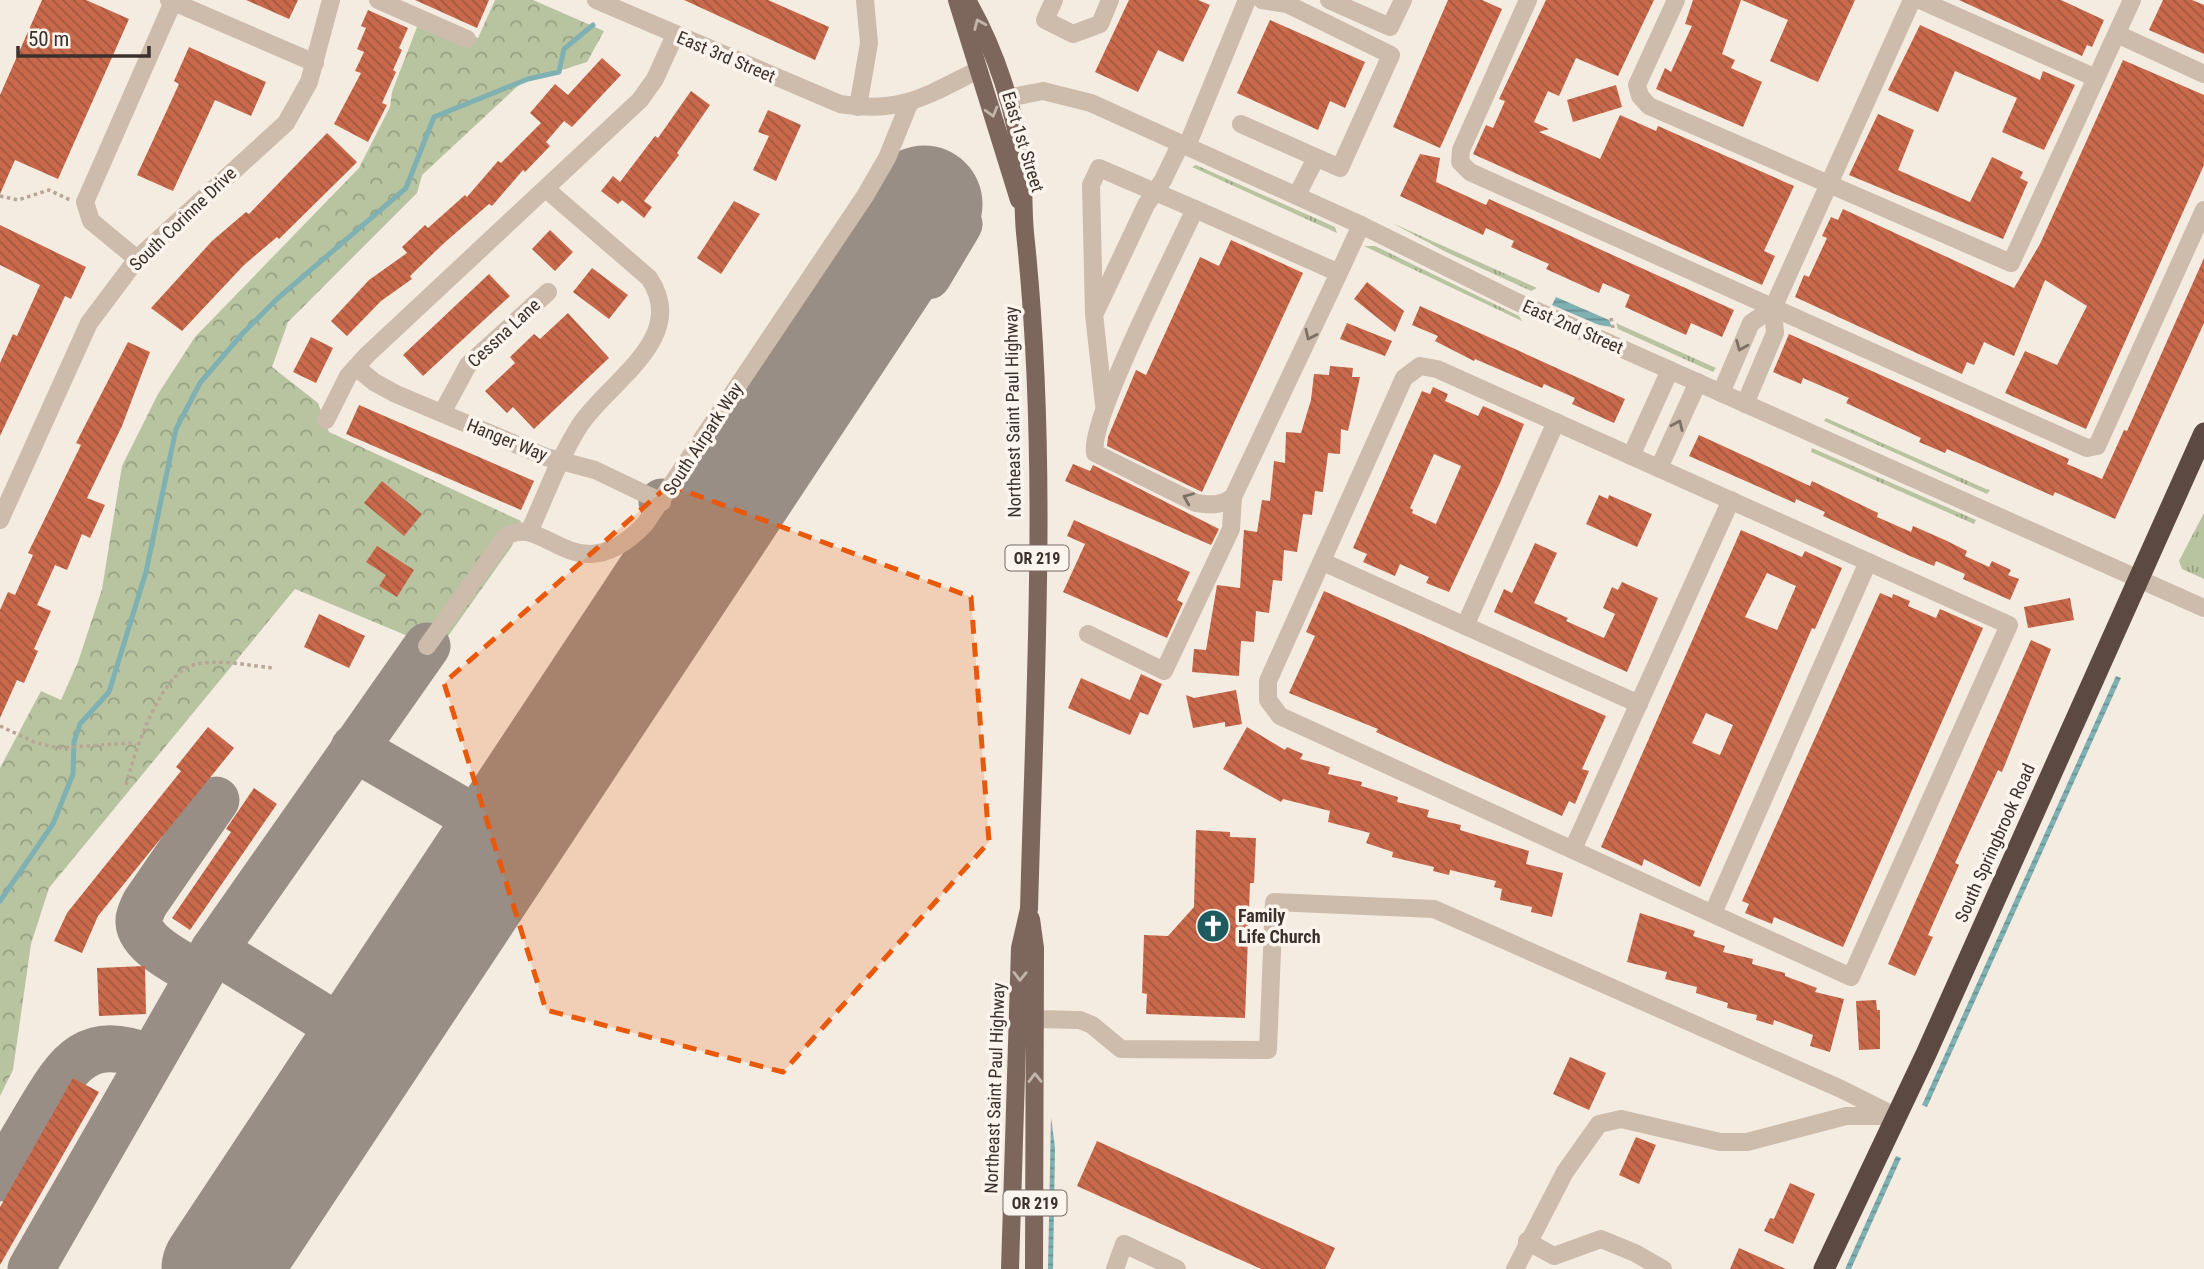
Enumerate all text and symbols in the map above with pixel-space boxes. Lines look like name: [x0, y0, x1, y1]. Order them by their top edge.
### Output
scale bar: [18, 14, 149, 58]
one-way arrow: [973, 19, 987, 32]
street label: East 3rd Street: [674, 26, 778, 87]
text: 50 m: [28, 27, 69, 51]
street label: East 1st Street: [998, 89, 1049, 195]
one-way arrow: [984, 105, 998, 117]
street label: South Corinne Drive: [125, 162, 240, 275]
street label: Cessna Lane: [463, 294, 544, 371]
street label: East 2nd Street: [1520, 295, 1627, 358]
street label: Northeast Saint Paul Highway: [1000, 306, 1025, 518]
one-way arrow: [1304, 328, 1318, 340]
one-way arrow: [1736, 339, 1750, 351]
street label: South Airpark Way: [658, 378, 747, 499]
street label: Hanger Way: [464, 414, 551, 465]
one-way arrow: [1670, 420, 1684, 432]
one-way arrow: [1183, 493, 1195, 507]
road number: OR 219: [1006, 545, 1068, 570]
street label: South Springbrook Road: [1950, 760, 2039, 925]
place label: Family Life Church: [1238, 905, 1321, 947]
church icon: Family Life Church: [1194, 907, 1232, 945]
one-way arrow: [1012, 971, 1027, 982]
street label: Northeast Saint Paul Highway: [980, 982, 1009, 1194]
one-way arrow: [1027, 1072, 1043, 1083]
road number: OR 219: [1004, 1190, 1066, 1216]

